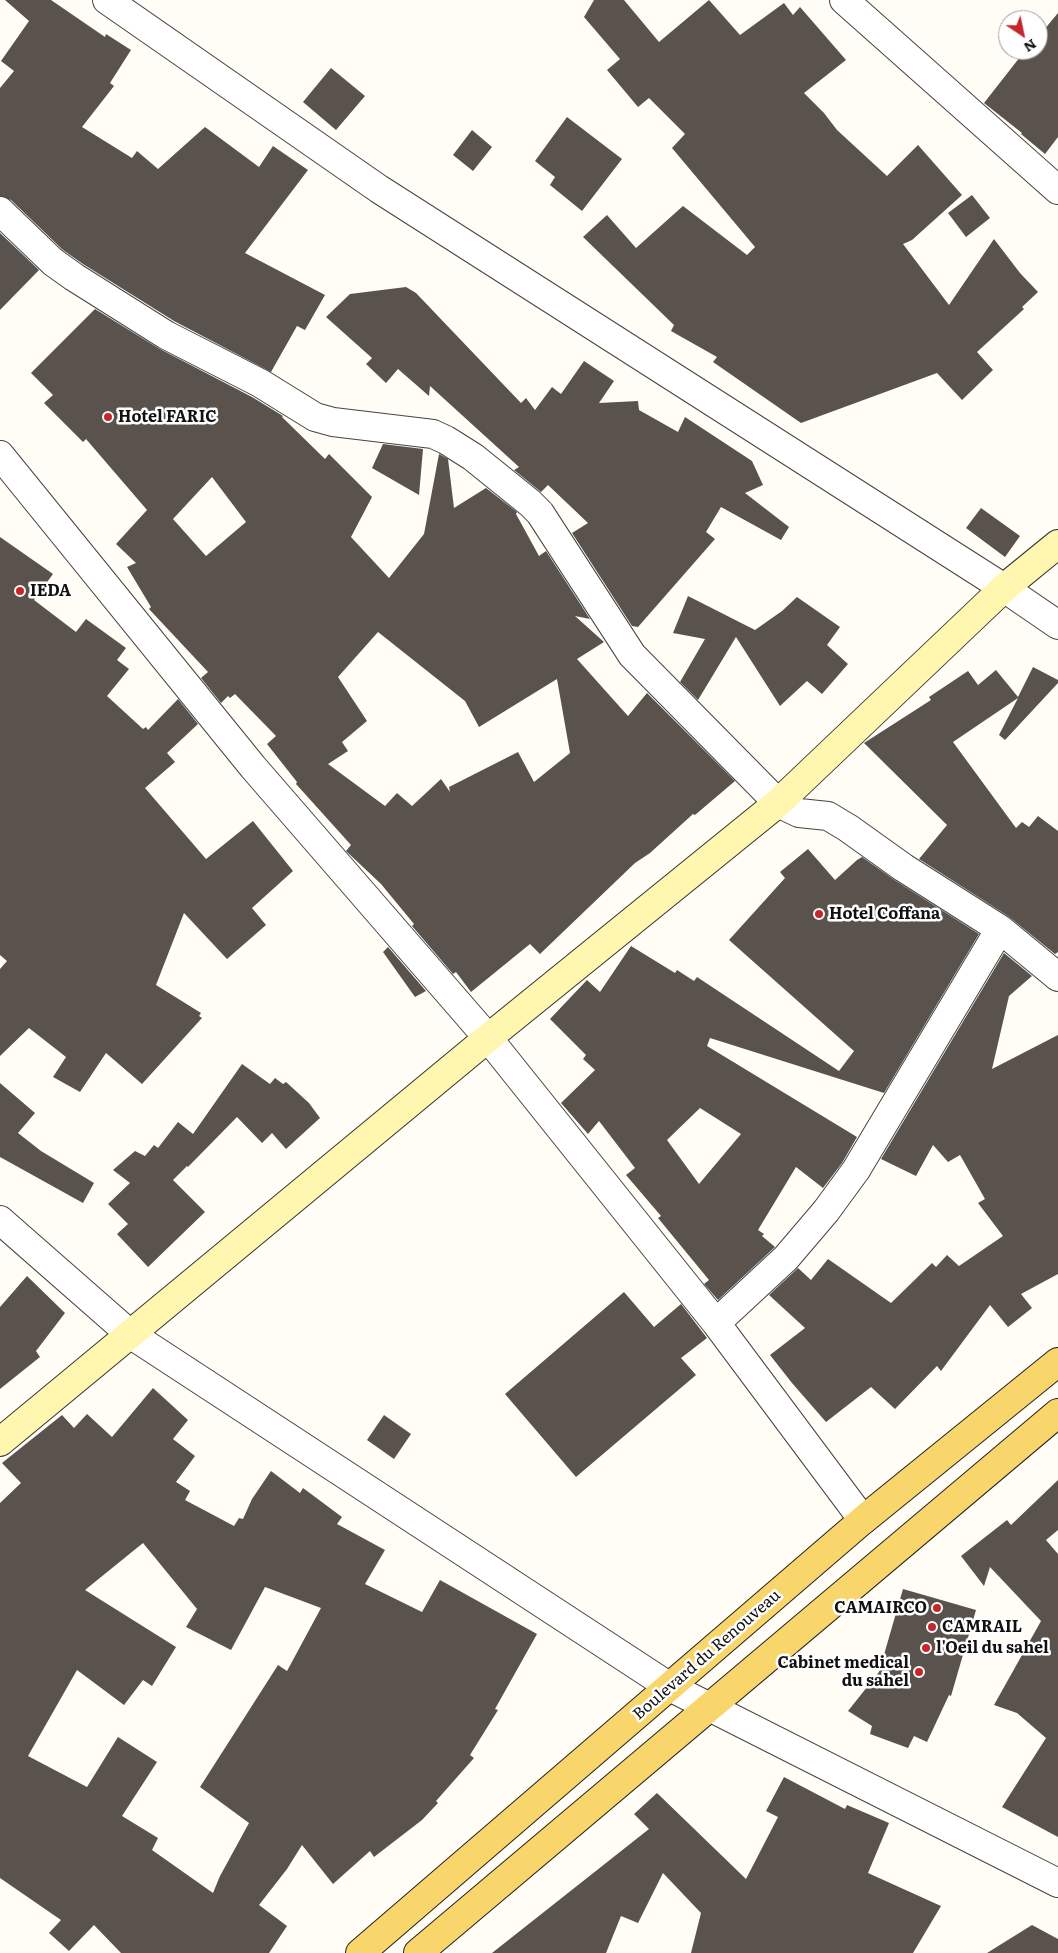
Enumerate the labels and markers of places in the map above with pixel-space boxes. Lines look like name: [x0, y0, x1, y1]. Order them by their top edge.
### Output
place label: Hotel FARIC: [118, 407, 217, 427]
marker: Hotel FARIC: [102, 411, 114, 423]
place label: IEDA: [30, 581, 71, 601]
marker: IEDA: [14, 585, 26, 597]
place label: Hotel Coffana: [829, 904, 940, 924]
marker: Hotel Coffana: [813, 908, 825, 920]
place label: CAMAIRCO: [834, 1598, 927, 1618]
marker: CAMAIRCO: [931, 1602, 943, 1614]
place label: CAMRAIL: [942, 1617, 1022, 1637]
marker: CAMRAIL: [926, 1621, 938, 1633]
place label: l'Oeil du sahel: [936, 1638, 1049, 1658]
marker: l'Oeil du sahel: [920, 1642, 932, 1654]
place label: Cabinet medical du sahel: [778, 1653, 909, 1691]
marker: Cabinet medical du sahel: [913, 1666, 925, 1678]

